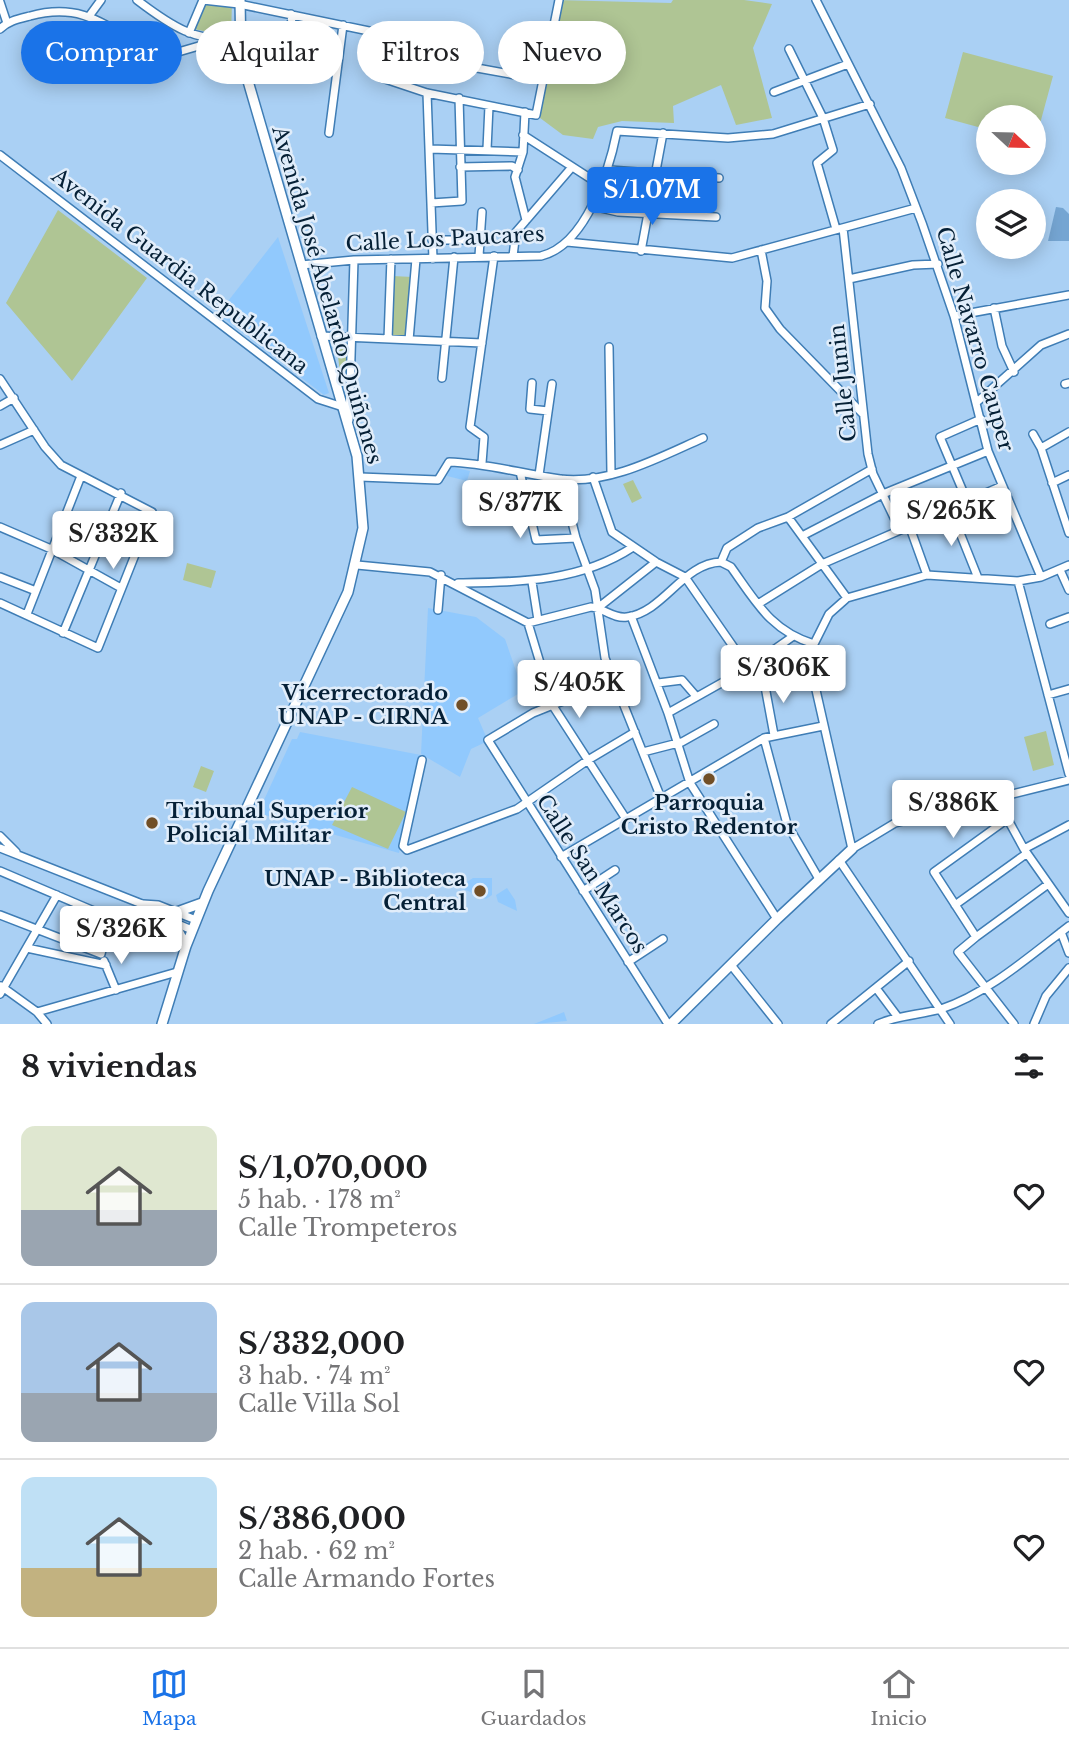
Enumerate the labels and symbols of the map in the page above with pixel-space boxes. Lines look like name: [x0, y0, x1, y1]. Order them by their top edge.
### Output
north arrow: [976, 105, 1046, 175]
street label: Avenida José Abelardo Quiñones: [266, 122, 388, 467]
street label: Avenida Guardia Republicana: [46, 162, 314, 380]
pin: S/1.07M: [587, 168, 717, 227]
street label: Calle Los Paucares: [345, 221, 545, 257]
street label: Calle Navarro Cauper: [930, 224, 1020, 454]
street label: Calle Junin: [824, 323, 862, 443]
pin: S/377K: [463, 480, 577, 540]
pin: S/265K: [894, 489, 1008, 548]
pin: S/332K: [56, 512, 170, 571]
pin: S/306K: [726, 646, 840, 705]
pin: S/405K: [522, 660, 636, 720]
place label: Vicerrectorado UNAP - CIRNA: [278, 680, 449, 730]
marker: Vicerrectorado UNAP - CIRNA: [454, 697, 470, 713]
marker: Parroquia Cristo Redentor: [701, 771, 717, 787]
pin: S/386K: [896, 780, 1010, 840]
street label: Calle San Marcos: [531, 789, 653, 959]
place label: Parroquia Cristo Redentor: [621, 790, 798, 840]
place label: Tribunal Superior Policial Militar: [166, 798, 369, 848]
marker: Tribunal Superior Policial Militar: [144, 815, 160, 831]
place label: UNAP - Biblioteca Central: [264, 866, 467, 916]
marker: UNAP - Biblioteca Central: [472, 883, 488, 899]
pin: S/326K: [64, 906, 178, 966]

